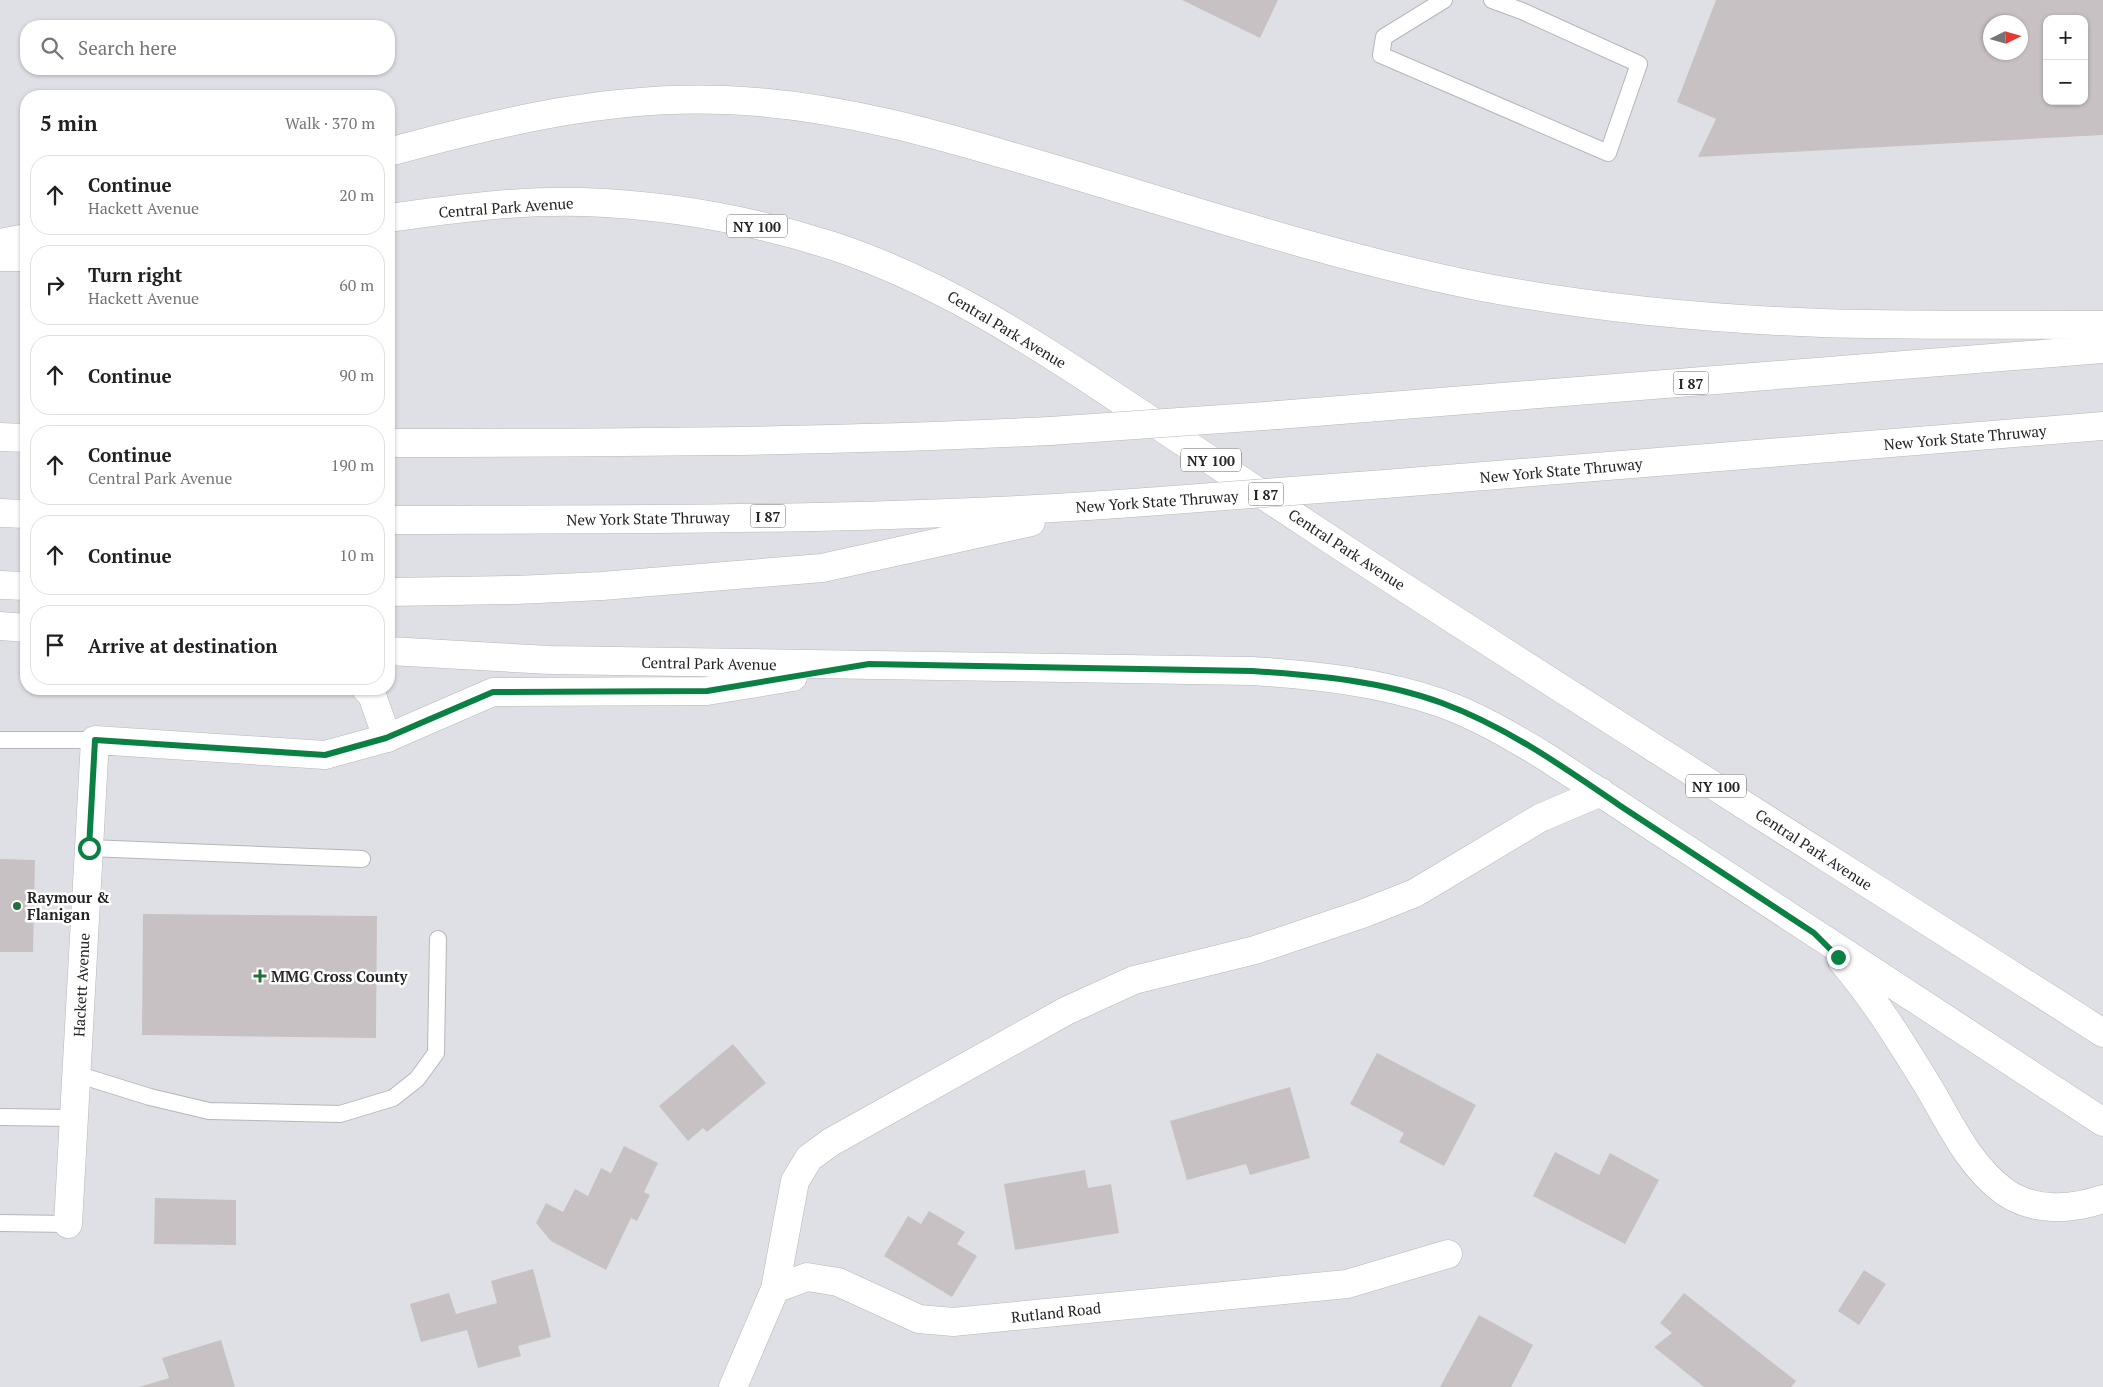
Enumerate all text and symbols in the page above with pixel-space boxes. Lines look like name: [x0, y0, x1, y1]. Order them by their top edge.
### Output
north arrow: [1983, 15, 2028, 60]
map controls: [2043, 15, 2088, 105]
button: +: [2043, 15, 2088, 60]
search box: [20, 20, 395, 75]
icon: search: [38, 34, 66, 62]
text: Search here: [78, 35, 177, 60]
button: −: [2043, 60, 2088, 105]
text: 5 min: [40, 109, 97, 137]
text: Walk · 370 m: [285, 112, 375, 134]
text: Continue: [88, 172, 172, 197]
icon: ahead: [41, 181, 69, 209]
text: 20 m: [339, 184, 374, 206]
street label: Central Park Avenue: [438, 192, 574, 222]
text: Hackett Avenue: [88, 197, 199, 219]
road number: NY 100: [727, 215, 787, 238]
text: Turn right: [88, 262, 182, 287]
icon: right: [41, 271, 69, 299]
text: 60 m: [339, 274, 374, 296]
street label: Central Park Avenue: [944, 286, 1070, 372]
text: Hackett Avenue: [88, 287, 199, 309]
icon: ahead: [41, 361, 69, 389]
text: Continue: [88, 363, 172, 388]
text: 90 m: [339, 364, 374, 386]
road number: I 87: [1674, 372, 1708, 394]
street label: New York State Thruway: [1883, 420, 2048, 454]
text: Continue: [88, 442, 172, 467]
road number: NY 100: [1181, 448, 1241, 472]
icon: ahead: [41, 451, 69, 479]
street label: New York State Thruway: [1479, 453, 1644, 487]
text: 190 m: [331, 454, 374, 476]
text: Central Park Avenue: [88, 467, 232, 489]
road number: I 87: [1248, 482, 1284, 506]
street label: New York State Thruway: [1075, 485, 1240, 517]
road number: I 87: [750, 504, 786, 528]
street label: Central Park Avenue: [1285, 504, 1409, 594]
street label: New York State Thruway: [566, 507, 730, 529]
icon: ahead: [41, 541, 69, 569]
text: Continue: [88, 543, 172, 568]
text: 10 m: [339, 544, 374, 566]
icon: arrive: [41, 631, 69, 659]
text: Arrive at destination: [88, 633, 277, 658]
street label: Central Park Avenue: [641, 652, 777, 674]
road number: NY 100: [1686, 774, 1746, 798]
street label: Central Park Avenue: [1752, 804, 1876, 894]
route start: [78, 837, 101, 860]
place label: Raymour & Flanigan: [27, 887, 110, 924]
marker: Raymour & Flanigan: [11, 900, 23, 912]
street label: Hackett Avenue: [68, 932, 94, 1038]
route end: [1827, 946, 1850, 969]
place label: MMG Cross County: [271, 966, 409, 986]
marker: MMG Cross County: [253, 969, 267, 983]
street label: Rutland Road: [1010, 1297, 1102, 1327]

